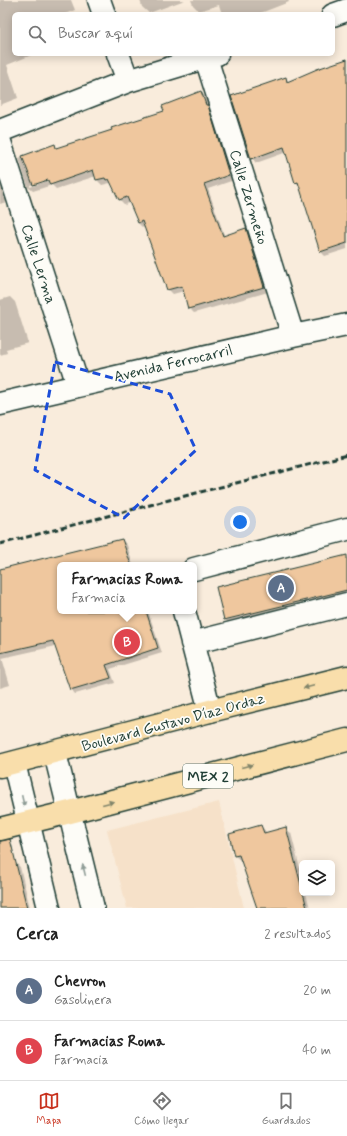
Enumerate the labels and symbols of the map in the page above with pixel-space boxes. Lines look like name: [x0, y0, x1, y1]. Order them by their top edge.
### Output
street label: Calle Zermeño: [224, 147, 272, 247]
street label: Calle Lerma: [16, 222, 60, 307]
street label: Avenida Ferrocarril: [112, 341, 235, 387]
your location: [230, 512, 250, 532]
pin: A: [268, 573, 294, 603]
pin: B: [114, 627, 140, 657]
one-way arrow: [303, 684, 315, 690]
street label: Boulevard Gustavo Díaz Ordaz: [80, 689, 267, 757]
one-way arrow: [241, 763, 253, 769]
road number: MEX 2: [183, 764, 233, 788]
one-way arrow: [21, 795, 27, 807]
one-way arrow: [101, 799, 114, 805]
one-way arrow: [81, 864, 87, 876]

